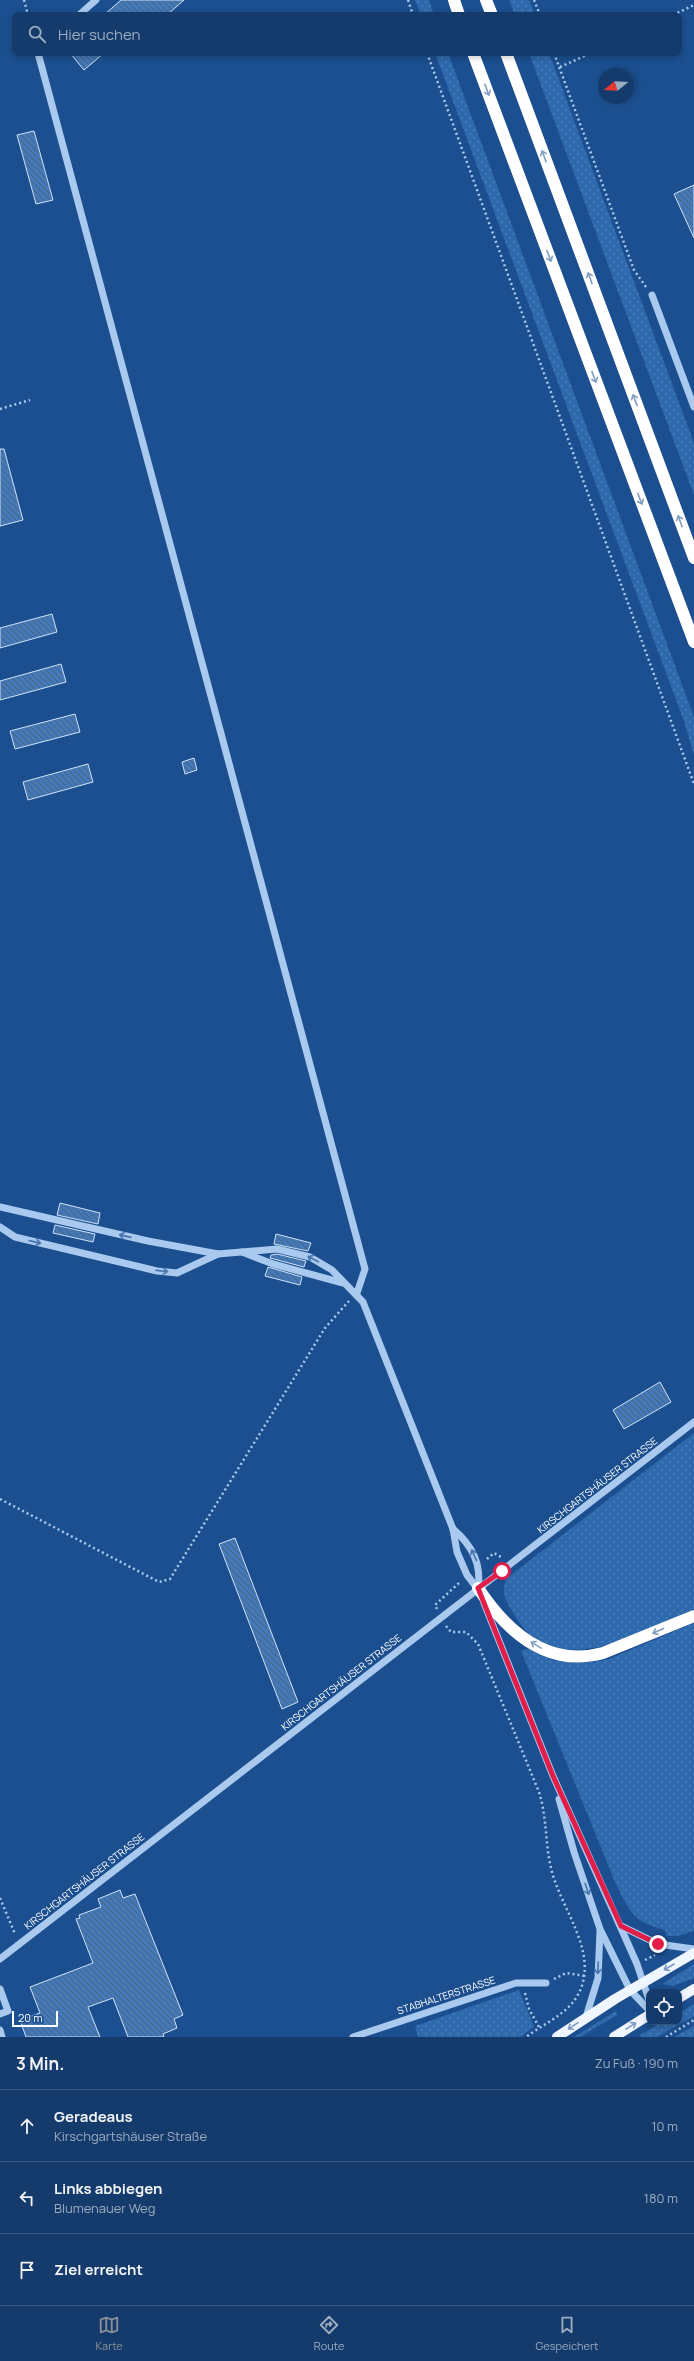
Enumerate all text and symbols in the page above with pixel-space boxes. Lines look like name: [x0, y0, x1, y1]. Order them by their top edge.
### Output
search box: [12, 12, 682, 56]
icon: search: [26, 23, 48, 45]
text: Hier suchen: [58, 24, 140, 45]
north arrow: [598, 68, 634, 104]
one-way arrow: [484, 83, 491, 96]
one-way arrow: [540, 150, 548, 162]
one-way arrow: [545, 249, 553, 261]
one-way arrow: [585, 272, 593, 284]
one-way arrow: [591, 371, 599, 383]
one-way arrow: [631, 393, 638, 406]
one-way arrow: [637, 493, 645, 505]
one-way arrow: [676, 516, 684, 528]
one-way arrow: [119, 1231, 132, 1239]
one-way arrow: [29, 1238, 42, 1246]
one-way arrow: [308, 1255, 320, 1263]
one-way arrow: [155, 1268, 168, 1275]
street label: KIRSCHGARTSHÄUSER STRASSE: [534, 1433, 660, 1536]
one-way arrow: [470, 1550, 477, 1562]
route start: [493, 1562, 511, 1580]
one-way arrow: [653, 1628, 665, 1635]
street label: KIRSCHGARTSHÄUSER STRASSE: [278, 1630, 404, 1733]
one-way arrow: [530, 1641, 542, 1649]
street label: KIRSCHGARTSHÄUSER STRASSE: [21, 1829, 147, 1932]
one-way arrow: [583, 1882, 591, 1894]
route end: [649, 1935, 667, 1953]
one-way arrow: [595, 1961, 602, 1974]
one-way arrow: [663, 1964, 675, 1972]
street label: STABHALTERSTRASSE: [395, 1972, 497, 2017]
map controls: [646, 1989, 682, 2025]
button: locate: [646, 1989, 682, 2025]
scale bar: [12, 2009, 58, 2028]
text: 20 m: [18, 2010, 43, 2025]
one-way arrow: [625, 2021, 637, 2029]
one-way arrow: [568, 2022, 579, 2030]
text: 3 Min.: [16, 2052, 64, 2075]
text: Zu Fuß · 190 m: [595, 2054, 678, 2072]
text: Geradeaus: [54, 2106, 133, 2127]
icon: ahead: [16, 2115, 38, 2137]
text: 10 m: [651, 2117, 678, 2135]
text: Kirschgartshäuser Straße: [54, 2127, 207, 2145]
text: Links abbiegen: [54, 2178, 162, 2199]
icon: left: [16, 2187, 38, 2209]
text: 180 m: [644, 2189, 678, 2207]
text: Blumenauer Weg: [54, 2199, 155, 2217]
icon: arrive: [16, 2259, 38, 2281]
text: Ziel erreicht: [54, 2259, 143, 2280]
tab: Karte: [96, 2314, 123, 2353]
tab: Route: [314, 2314, 344, 2353]
tab: Gespeichert: [536, 2314, 598, 2353]

